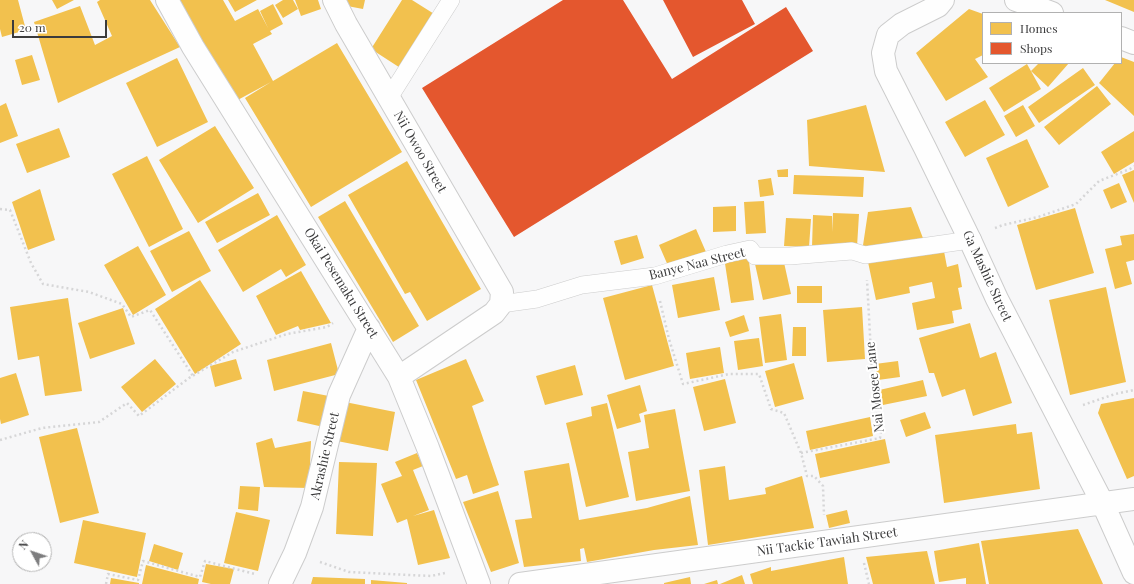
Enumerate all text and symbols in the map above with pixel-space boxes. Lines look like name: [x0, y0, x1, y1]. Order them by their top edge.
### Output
scale bar: [14, 12, 109, 38]
legend: [982, 12, 1122, 64]
text: 20 m: [19, 19, 46, 35]
text: Homes: [1020, 20, 1058, 36]
text: Shops: [1020, 40, 1052, 56]
street label: Nii Owoo Street: [390, 108, 450, 196]
street label: Okai Pesemaku Street: [301, 225, 381, 341]
street label: Ga Mashie Street: [959, 228, 1015, 324]
street label: Banye Naa Street: [647, 245, 747, 283]
street label: Nai Mosee Lane: [862, 341, 888, 433]
street label: Akrashie Street: [307, 411, 343, 501]
street label: Nii Tackie Tawiah Street: [756, 524, 898, 560]
north arrow: [12, 532, 52, 572]
text: N: [15, 537, 31, 552]

